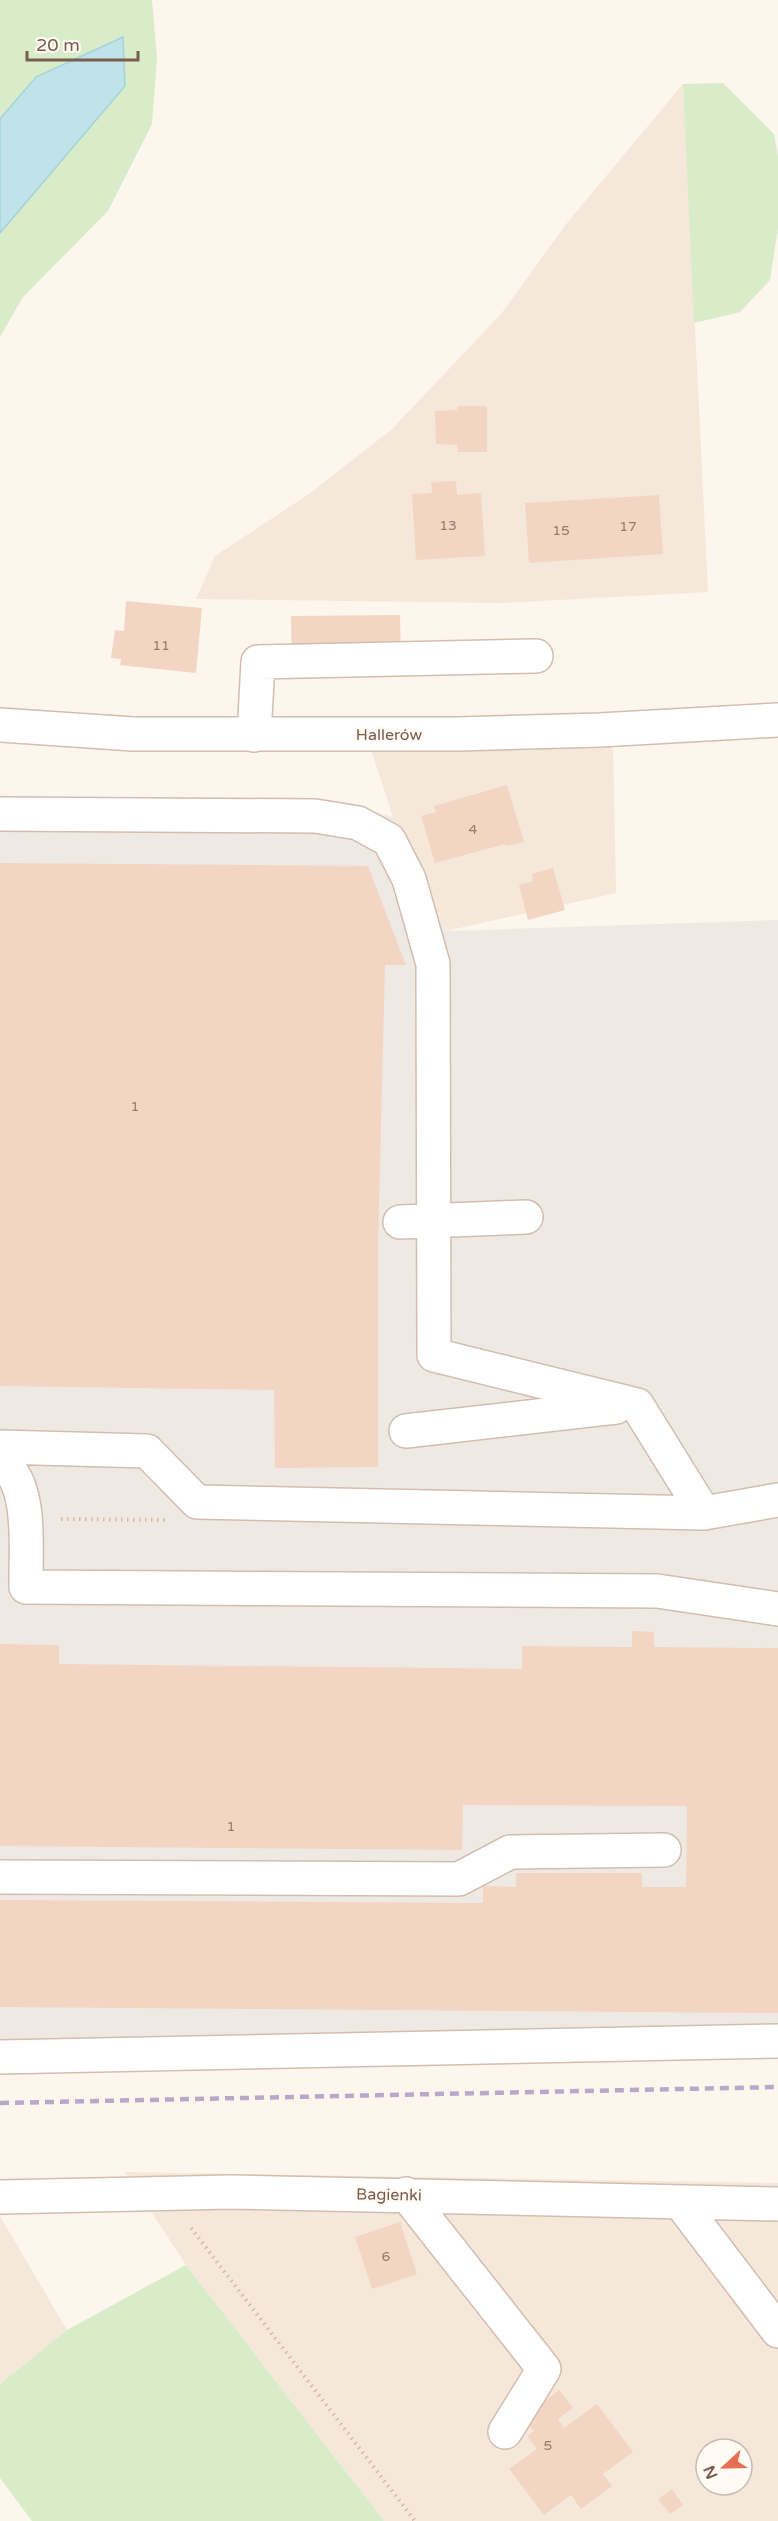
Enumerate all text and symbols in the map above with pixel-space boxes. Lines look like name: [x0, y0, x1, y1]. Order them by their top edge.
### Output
scale bar: [27, 24, 138, 62]
text: 20 m: [36, 34, 80, 56]
house number: 13: [439, 517, 457, 534]
house number: 17: [619, 518, 637, 535]
house number: 15: [552, 522, 570, 539]
house number: 11: [152, 637, 170, 654]
street label: Hallerów: [356, 725, 422, 745]
house number: 4: [469, 821, 478, 838]
house number: 1: [131, 1098, 139, 1115]
house number: 1: [227, 1818, 235, 1835]
street label: Bagienki: [356, 2184, 422, 2206]
house number: 6: [382, 2248, 391, 2265]
house number: 5: [544, 2437, 552, 2454]
north arrow: [694, 2437, 754, 2497]
text: N: [699, 2463, 723, 2482]

